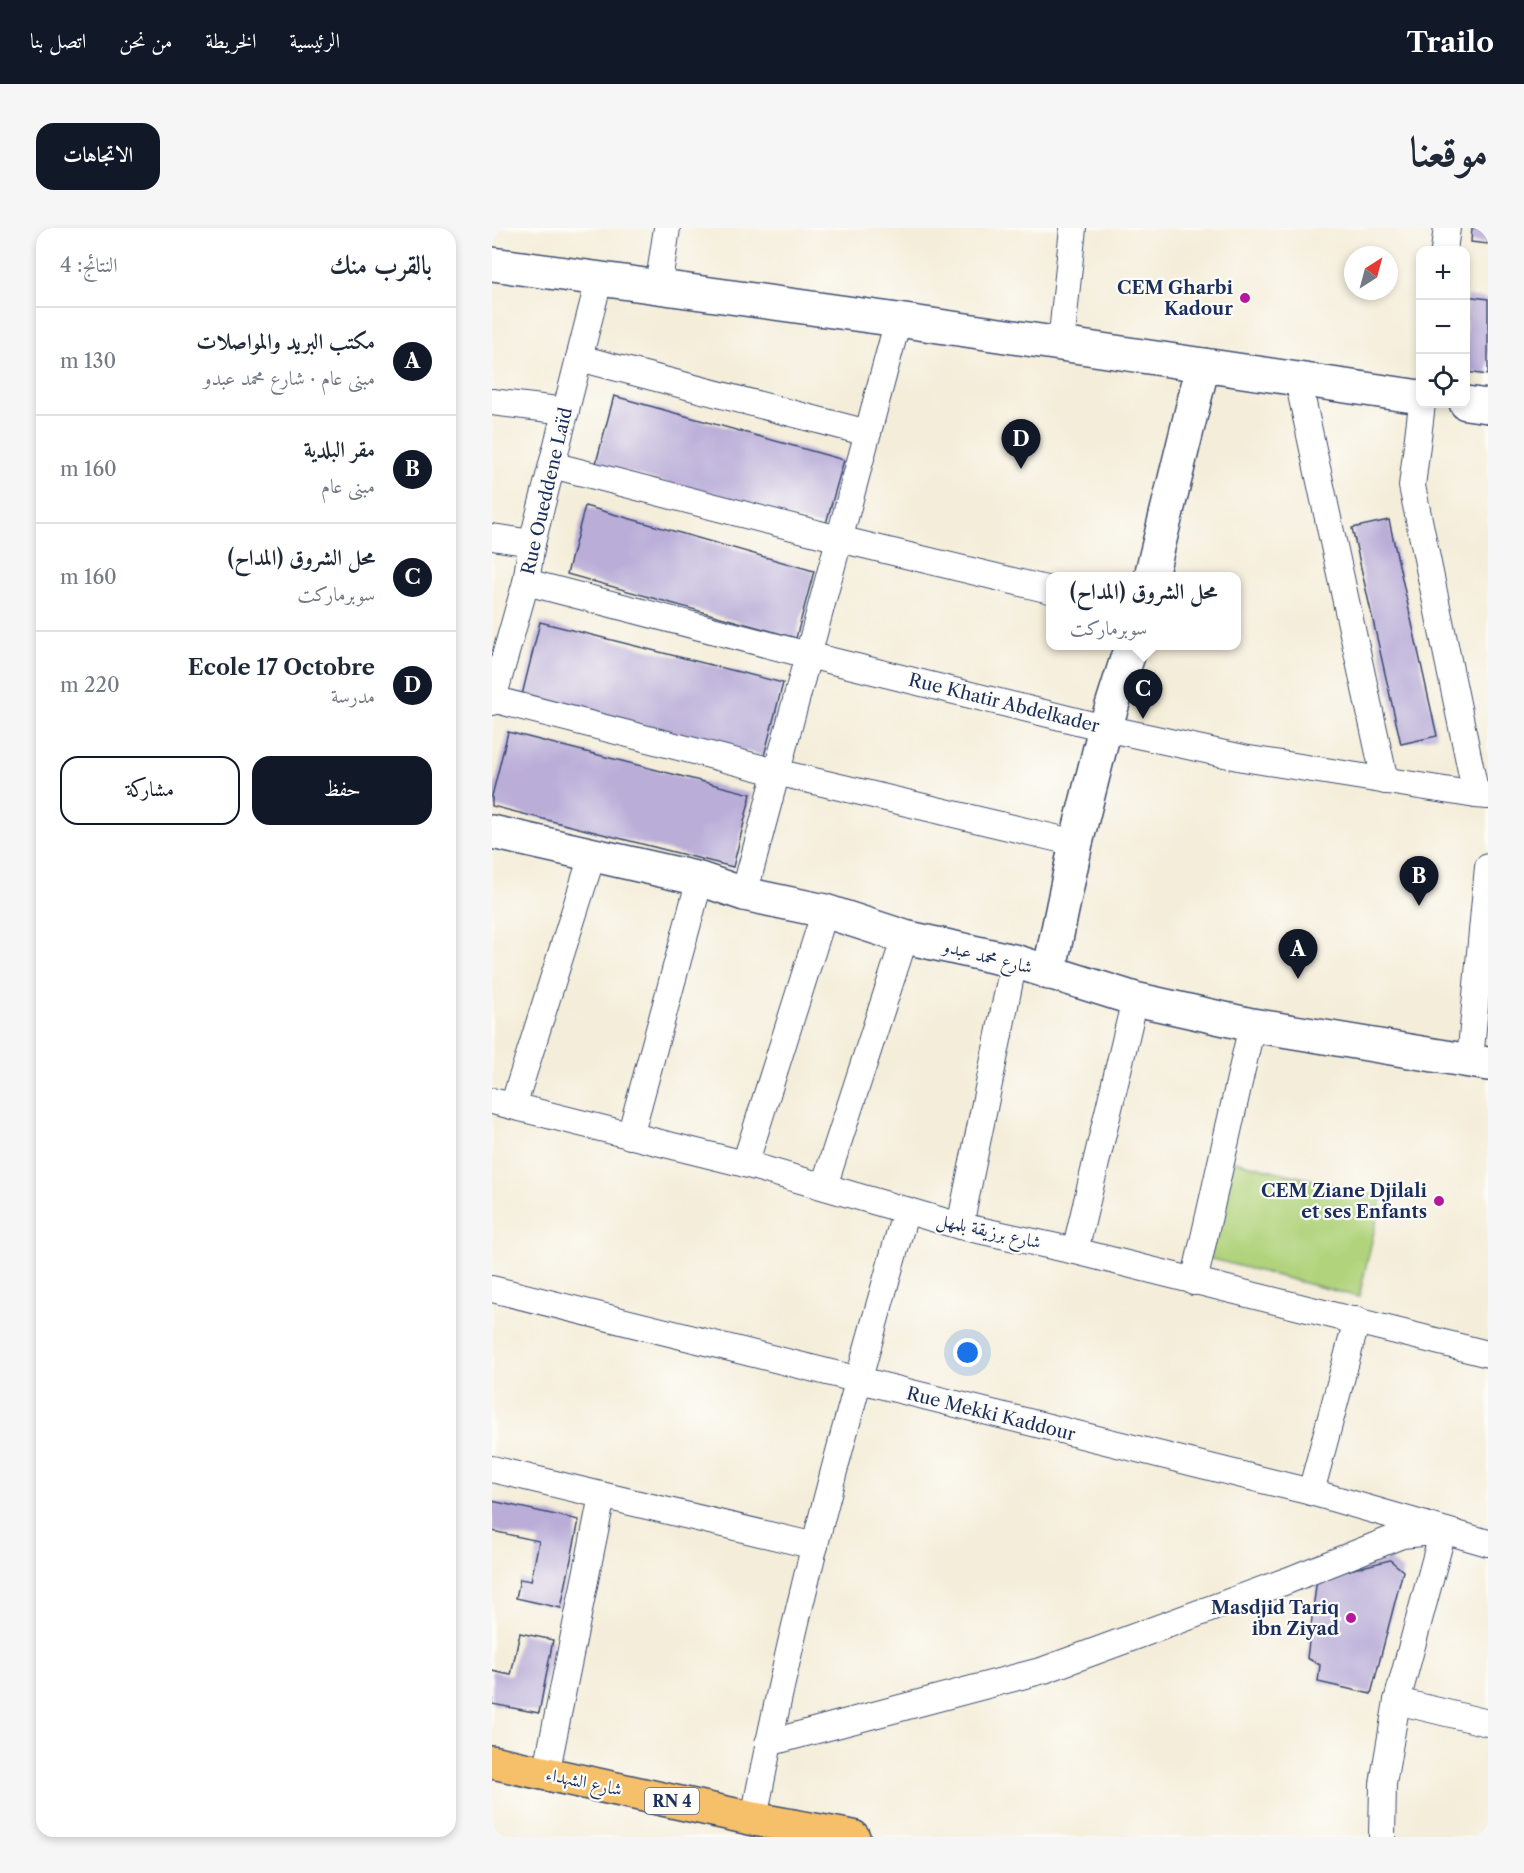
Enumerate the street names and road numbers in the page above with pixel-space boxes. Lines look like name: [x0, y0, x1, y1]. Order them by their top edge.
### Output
street label: Rue Oueddene Laïd: [517, 405, 577, 577]
street label: Rue Khatir Abdelkader: [906, 669, 1102, 737]
street label: شارع محمد عبدو: [938, 935, 1035, 983]
street label: شارع برزيقة بلمهل: [934, 1208, 1043, 1258]
street label: Rue Mekki Kaddour: [904, 1382, 1078, 1446]
street label: شارع الشهداء: [543, 1763, 624, 1805]
road number: RN 4: [645, 1788, 699, 1814]

